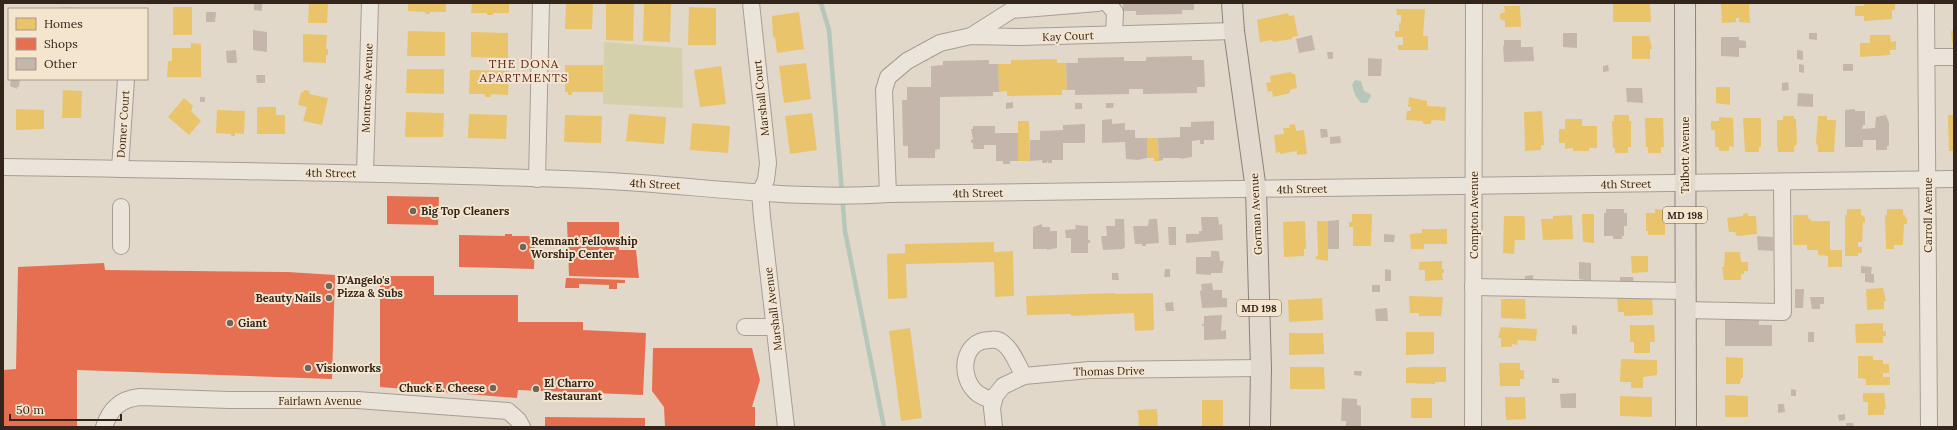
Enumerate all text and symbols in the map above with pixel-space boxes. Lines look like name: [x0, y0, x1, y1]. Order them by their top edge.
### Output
legend: [8, 8, 148, 80]
text: Homes: [44, 16, 83, 31]
street label: Kay Court: [1042, 28, 1095, 44]
text: Shops: [44, 36, 78, 51]
street label: Montrose Avenue: [358, 43, 376, 133]
text: Other: [44, 56, 78, 71]
district label: THE DONA APARTMENTS: [478, 56, 569, 85]
street label: Marshall Court: [750, 58, 772, 137]
street label: Domer Court: [114, 89, 132, 158]
street label: Talbott Avenue: [1678, 116, 1692, 194]
street label: 4th Street: [305, 166, 357, 180]
street label: Compton Avenue: [1467, 171, 1481, 259]
street label: Gorman Avenue: [1247, 173, 1265, 255]
street label: 4th Street: [629, 176, 682, 192]
street label: 4th Street: [1600, 177, 1652, 191]
street label: Carroll Avenue: [1921, 177, 1935, 253]
street label: 4th Street: [1276, 182, 1328, 196]
street label: 4th Street: [952, 186, 1004, 200]
place label: Big Top Cleaners: [421, 204, 509, 218]
marker: Big Top Cleaners: [408, 206, 418, 216]
road number: MD 198: [1663, 207, 1707, 223]
place label: Remnant Fellowship Worship Center: [531, 234, 638, 261]
marker: Remnant Fellowship Worship Center: [518, 242, 528, 252]
street label: Marshall Avenue: [761, 266, 785, 352]
place label: D'Angelo's Pizza & Subs: [337, 273, 403, 300]
marker: D'Angelo's Pizza & Subs: [324, 281, 334, 291]
place label: Beauty Nails: [255, 291, 321, 305]
marker: Beauty Nails: [324, 293, 334, 303]
road number: MD 198: [1237, 300, 1281, 316]
place label: Giant: [238, 316, 268, 330]
marker: Giant: [225, 318, 235, 328]
place label: Visionworks: [316, 361, 381, 375]
marker: Visionworks: [303, 363, 313, 373]
street label: Thomas Drive: [1073, 363, 1145, 379]
place label: El Charro Restaurant: [544, 376, 603, 403]
place label: Chuck E. Cheese: [399, 381, 485, 395]
marker: Chuck E. Cheese: [488, 383, 498, 393]
marker: El Charro Restaurant: [531, 384, 541, 394]
street label: Fairlawn Avenue: [278, 394, 362, 408]
scale bar: [10, 396, 121, 422]
text: 50 m: [16, 402, 44, 417]

